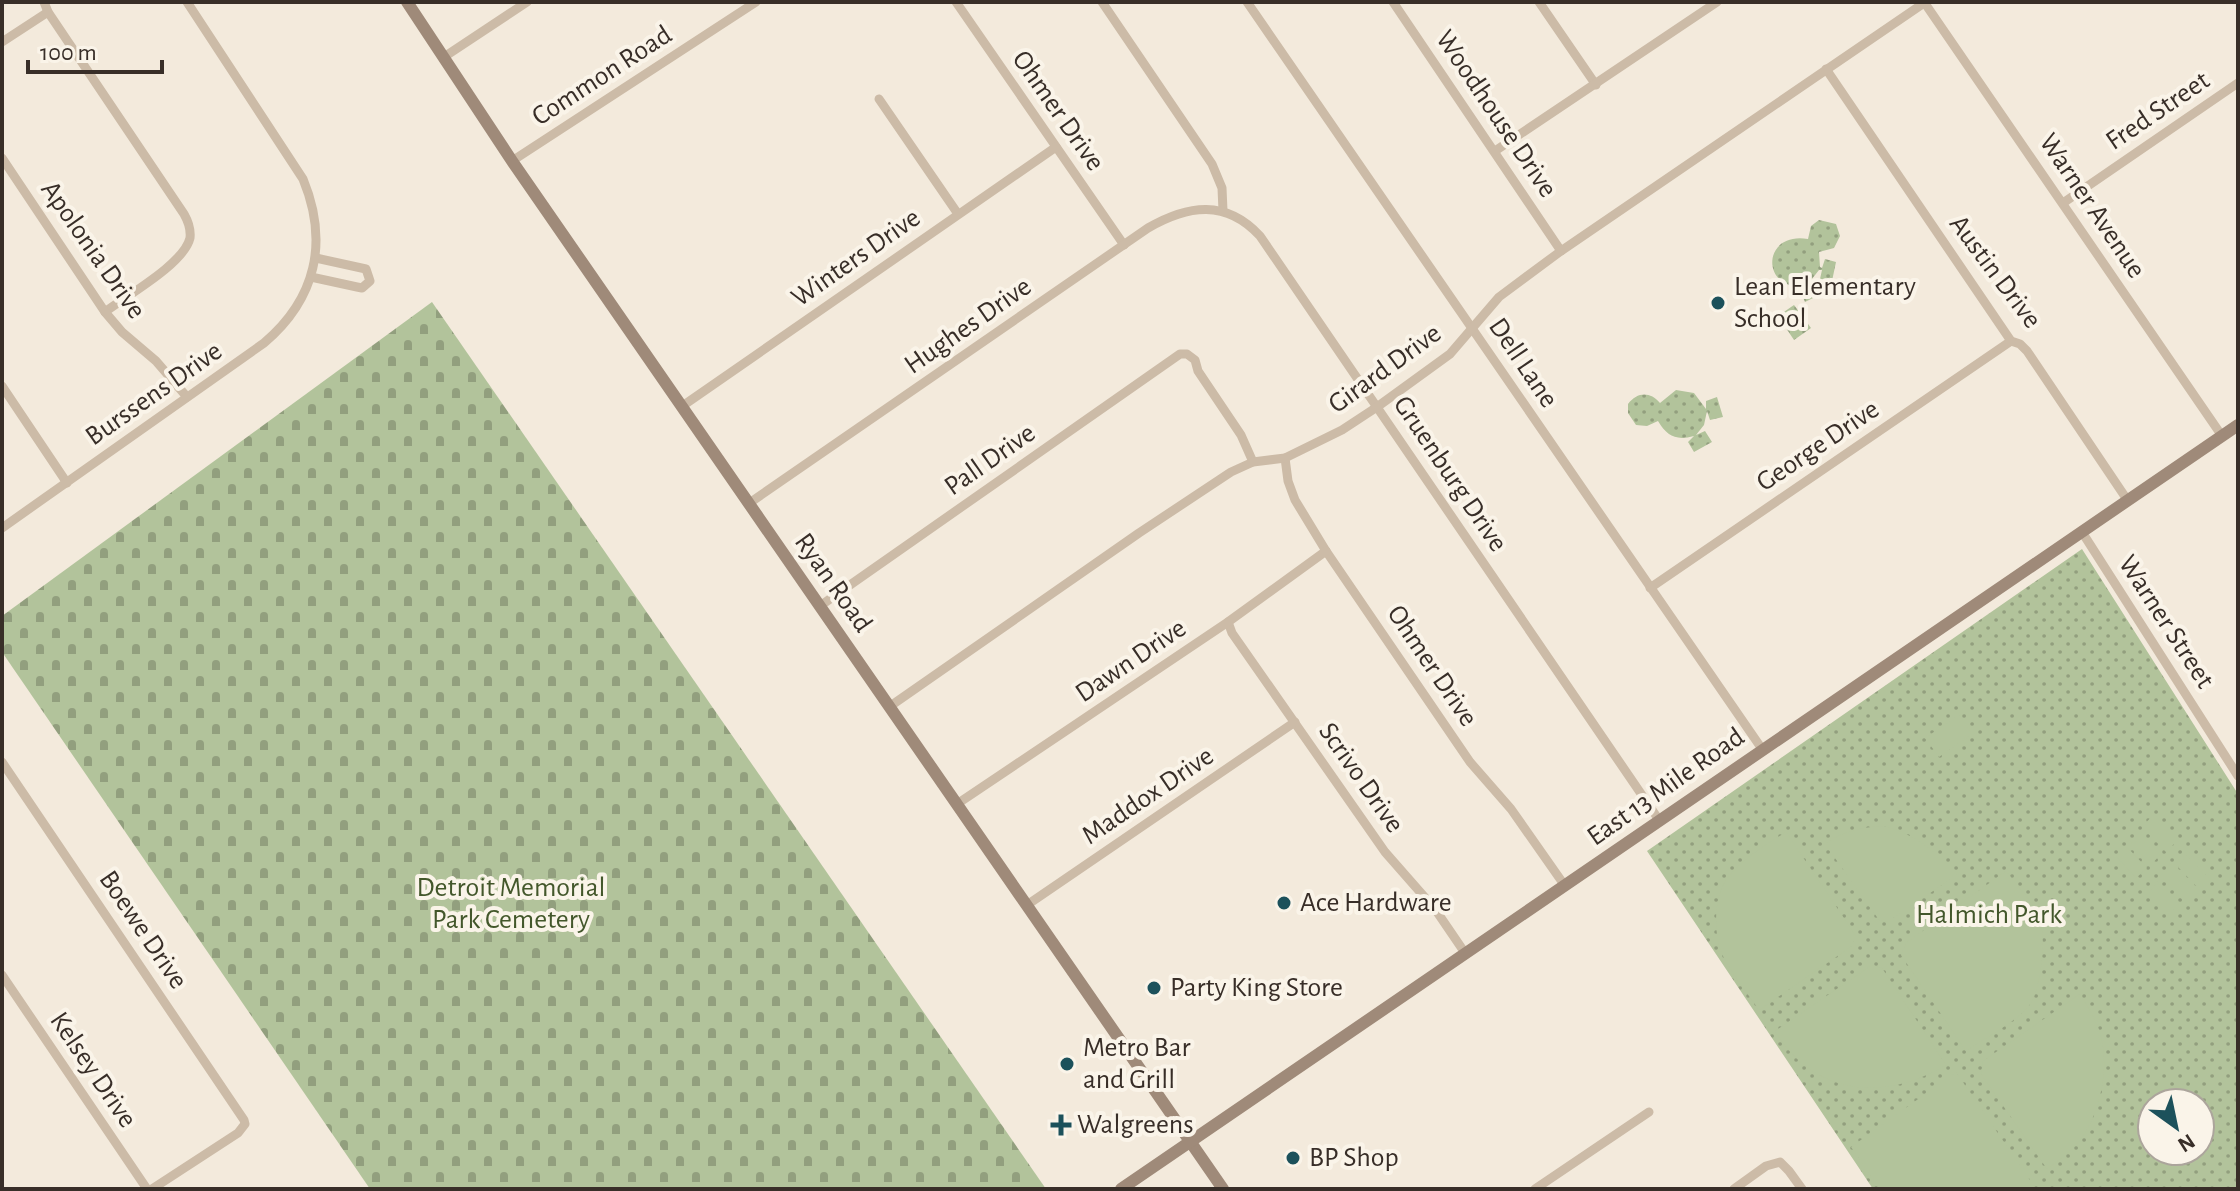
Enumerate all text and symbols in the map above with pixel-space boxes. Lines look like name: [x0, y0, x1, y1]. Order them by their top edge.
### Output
street label: Common Road: [527, 21, 677, 131]
scale bar: [28, 24, 162, 74]
street label: Woodhouse Drive: [1430, 26, 1562, 202]
text: 100 m: [40, 41, 97, 65]
street label: Ohmer Drive: [1007, 46, 1109, 176]
street label: Fred Street: [2101, 66, 2215, 156]
street label: Warner Avenue: [2033, 129, 2151, 283]
street label: Apolonia Drive: [35, 176, 151, 324]
street label: Winters Drive: [787, 204, 925, 312]
street label: Austin Drive: [1944, 210, 2046, 334]
street label: Hughes Drive: [900, 272, 1036, 380]
place label: Lean Elementary School: [1734, 273, 1916, 333]
marker: Lean Elementary School: [1709, 294, 1727, 312]
street label: Dell Lane: [1483, 313, 1563, 413]
street label: Girard Drive: [1324, 319, 1446, 419]
street label: Burssens Drive: [81, 337, 227, 451]
street label: Gruenburg Drive: [1388, 391, 1512, 557]
street label: George Drive: [1752, 395, 1884, 497]
street label: Pall Drive: [940, 419, 1040, 501]
street label: Ryan Road: [789, 528, 877, 638]
street label: Warner Street: [2113, 551, 2219, 693]
street label: Ohmer Drive: [1381, 600, 1483, 732]
street label: Dawn Drive: [1071, 614, 1191, 708]
street label: Scrivo Drive: [1313, 718, 1409, 838]
street label: East 13 Mile Road: [1582, 723, 1750, 851]
street label: Maddox Drive: [1077, 742, 1219, 850]
street label: Boewe Drive: [93, 866, 193, 994]
park label: Detroit Memorial Park Cemetery: [416, 874, 606, 934]
place label: Ace Hardware: [1300, 889, 1452, 917]
marker: Ace Hardware: [1275, 894, 1293, 912]
park label: Halmich Park: [1916, 901, 2062, 929]
place label: Party King Store: [1170, 974, 1343, 1002]
marker: Party King Store: [1145, 979, 1163, 997]
street label: Kelsey Drive: [44, 1007, 142, 1133]
place label: Metro Bar and Grill: [1083, 1034, 1191, 1094]
marker: Metro Bar and Grill: [1058, 1055, 1076, 1073]
north arrow: [2136, 1087, 2216, 1167]
place label: Walgreens: [1077, 1111, 1194, 1139]
marker: Walgreens: [1052, 1116, 1070, 1134]
text: N: [2174, 1130, 2199, 1156]
place label: BP Shop: [1309, 1144, 1399, 1172]
marker: BP Shop: [1284, 1149, 1302, 1167]

